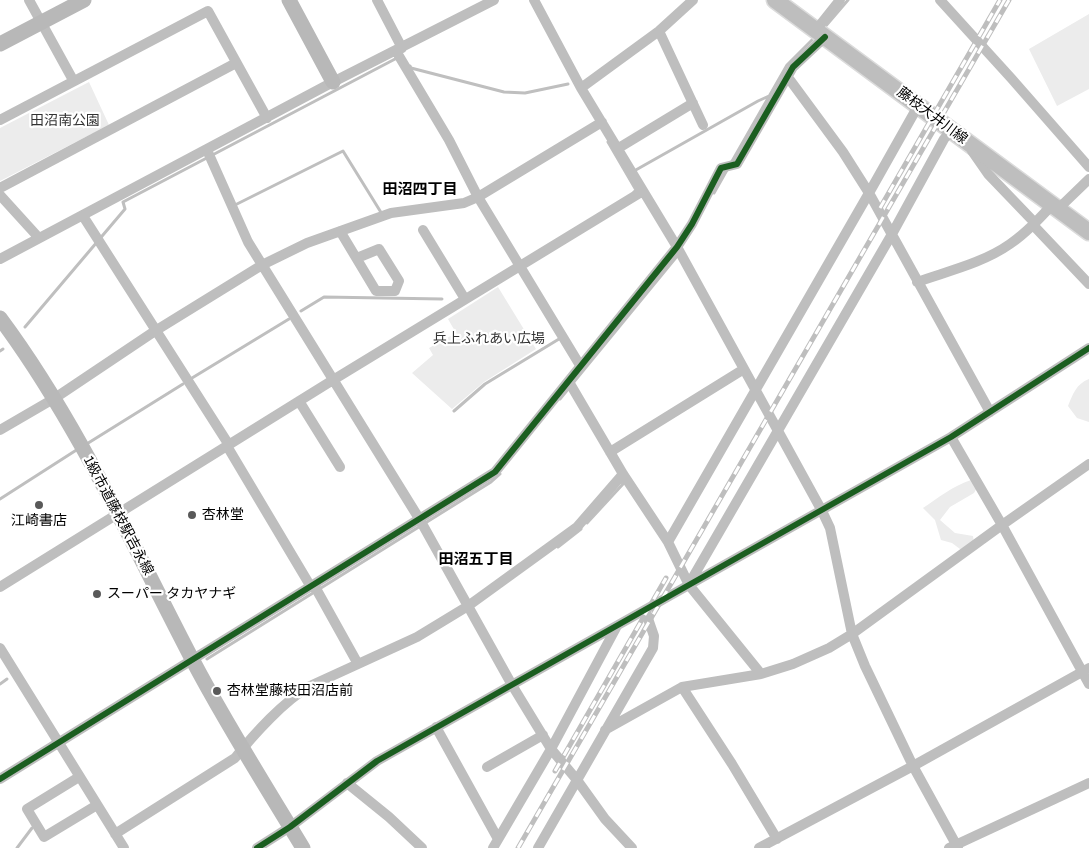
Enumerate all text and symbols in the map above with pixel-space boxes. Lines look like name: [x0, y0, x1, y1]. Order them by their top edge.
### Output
street label: 藤枝大井川線: [893, 84, 971, 148]
park label: 田沼南公園: [30, 113, 100, 129]
district label: 田沼四丁目: [383, 181, 457, 199]
park label: 兵上ふれあい広場: [433, 331, 545, 347]
street label: 1級市道藤枝駅吉永線: [80, 454, 156, 578]
marker: 江崎書店: [33, 499, 45, 511]
place label: 杏林堂: [202, 507, 244, 523]
marker: 杏林堂: [186, 509, 198, 521]
place label: 江崎書店: [11, 513, 67, 529]
district label: 田沼五丁目: [439, 551, 513, 569]
place label: スーパー タカヤナギ: [107, 586, 236, 602]
marker: スーパー タカヤナギ: [91, 588, 103, 600]
place label: 杏林堂藤枝田沼店前: [227, 683, 353, 699]
marker: 杏林堂藤枝田沼店前: [211, 685, 223, 697]

